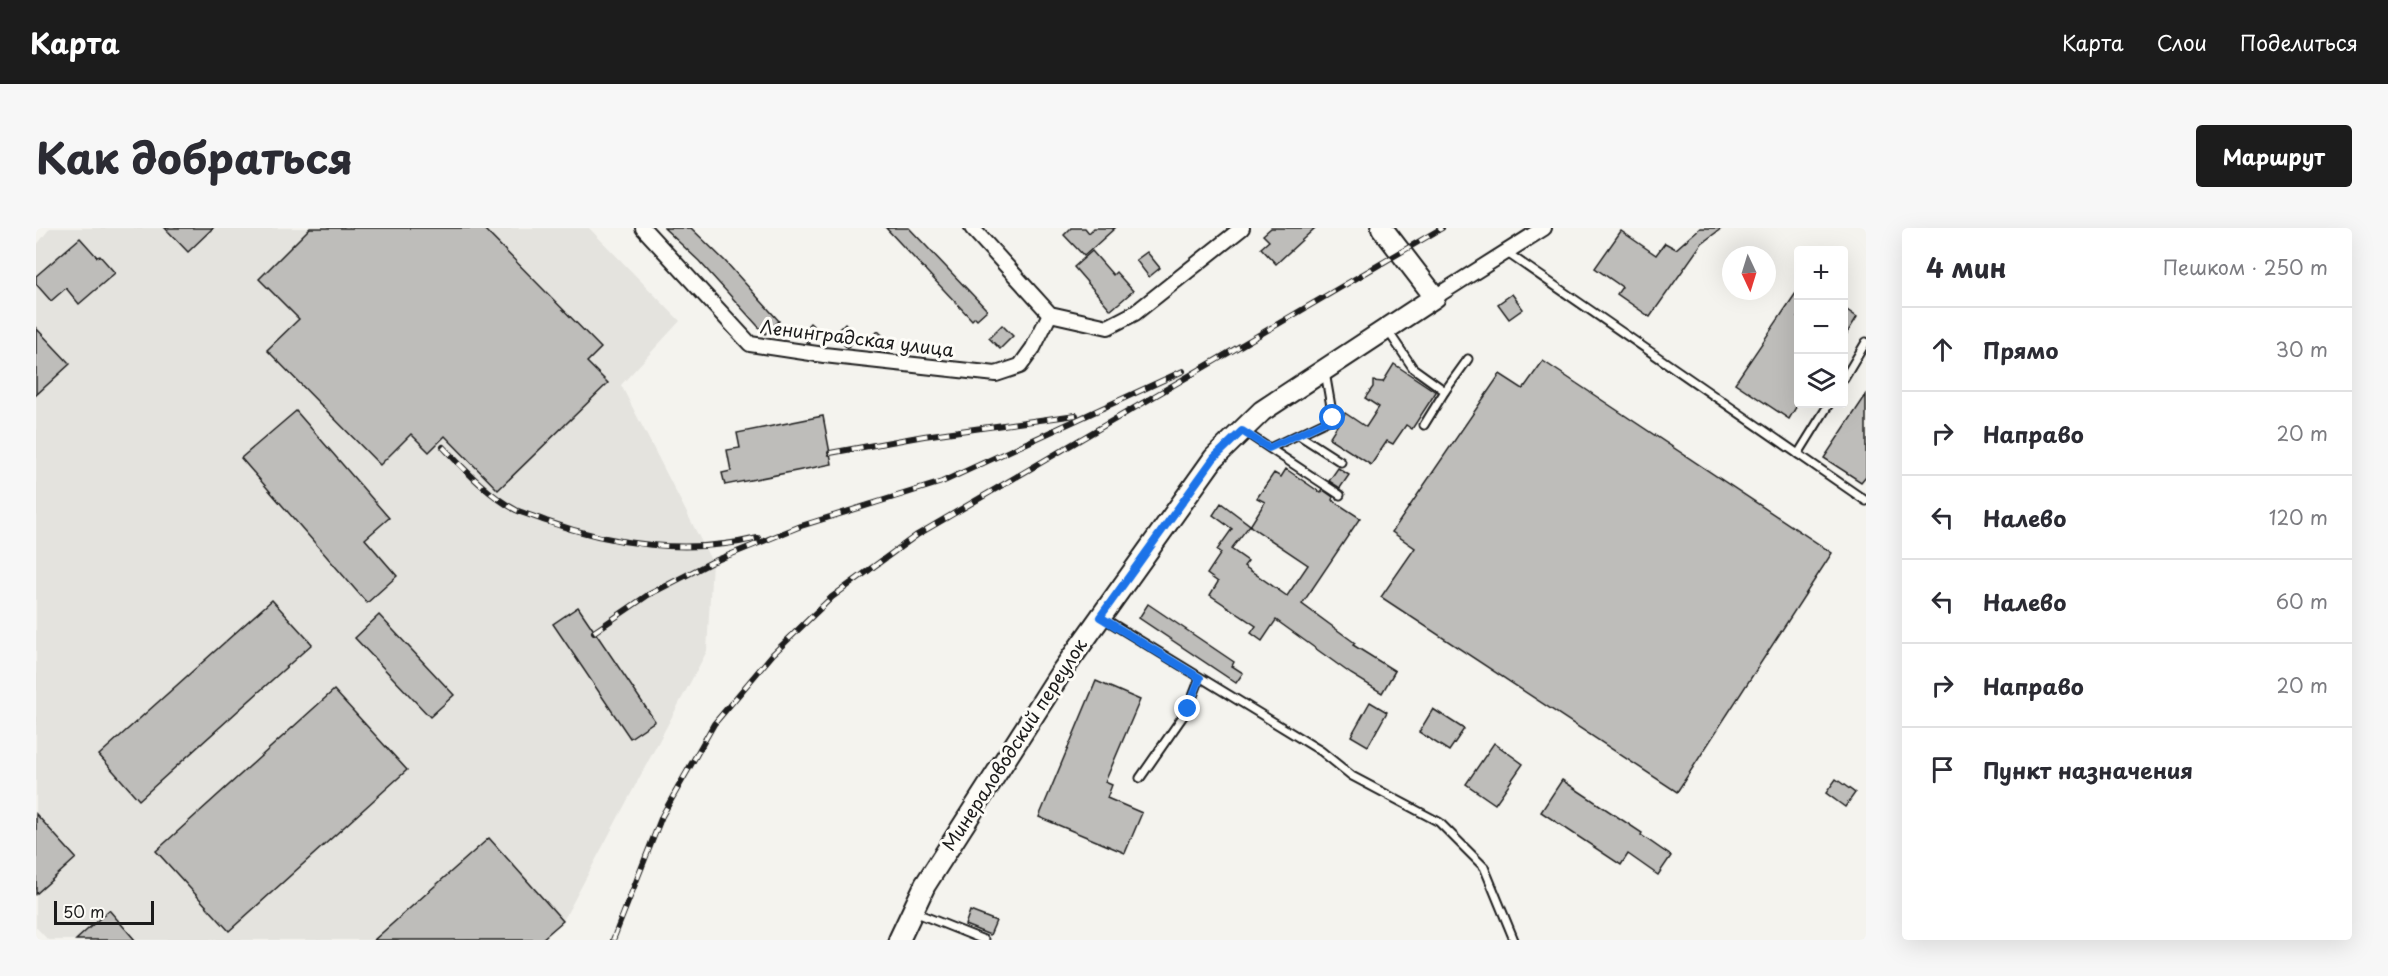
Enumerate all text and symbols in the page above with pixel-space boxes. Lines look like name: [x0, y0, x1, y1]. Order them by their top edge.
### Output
text: Карта: [30, 21, 120, 64]
text: Карта: [2062, 26, 2124, 58]
text: Слои: [2157, 26, 2207, 58]
text: Поделиться: [2240, 26, 2358, 58]
text: Как добраться: [36, 125, 353, 188]
button: Маршрут: [2196, 125, 2352, 187]
north arrow: [1722, 246, 1776, 300]
map controls: [1794, 246, 1848, 408]
button: +: [1794, 246, 1848, 300]
text: 4 мин: [1926, 248, 2007, 287]
text: Пешком · 250 m: [2163, 252, 2328, 282]
button: −: [1794, 300, 1848, 354]
street label: Ленинградская улица: [759, 312, 956, 363]
icon: ahead: [1926, 333, 1959, 366]
text: Прямо: [1983, 333, 2058, 366]
text: 30 m: [2275, 334, 2328, 364]
button: layers: [1794, 354, 1848, 408]
route start: [1319, 404, 1345, 430]
icon: right: [1926, 417, 1959, 450]
text: Направо: [1983, 417, 2084, 450]
text: 20 m: [2276, 418, 2328, 448]
icon: left: [1926, 501, 1959, 534]
text: Налево: [1983, 501, 2066, 534]
text: 120 m: [2269, 502, 2328, 532]
icon: left: [1926, 585, 1959, 618]
text: Налево: [1983, 585, 2066, 618]
text: 60 m: [2276, 586, 2328, 616]
street label: Минераловодский переулок: [935, 632, 1093, 856]
icon: right: [1926, 669, 1959, 702]
text: Направо: [1983, 669, 2084, 702]
text: 20 m: [2276, 670, 2328, 700]
route end: [1174, 695, 1200, 721]
icon: arrive: [1926, 753, 1959, 786]
text: Пункт назначения: [1983, 753, 2193, 786]
scale bar: [54, 898, 154, 926]
text: 50 m: [63, 899, 104, 923]

